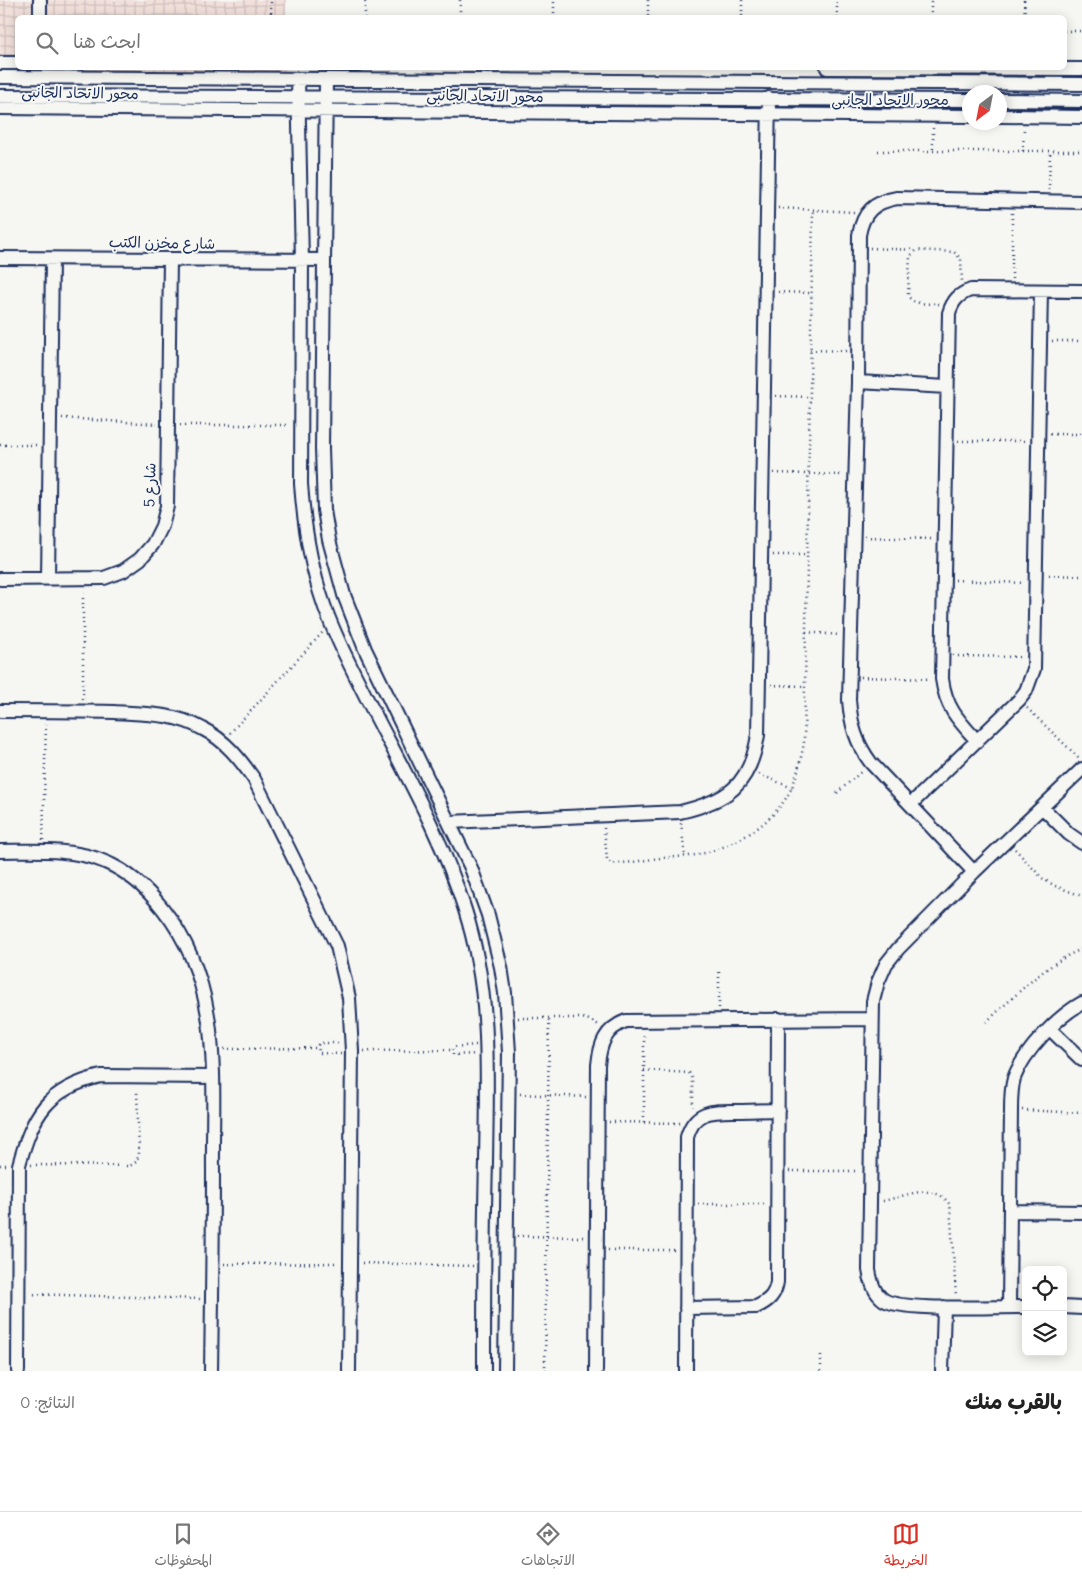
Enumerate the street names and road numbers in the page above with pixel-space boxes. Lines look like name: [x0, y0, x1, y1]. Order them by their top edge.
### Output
street label: محور الاتحاد الجانبى: [21, 82, 139, 104]
street label: محور الاتحاد الجانبى: [426, 85, 544, 107]
street label: محور الاتحاد الجانبى: [831, 90, 949, 110]
street label: شارع مخزن الكتب: [109, 232, 215, 254]
street label: شارع 5: [139, 462, 161, 508]

